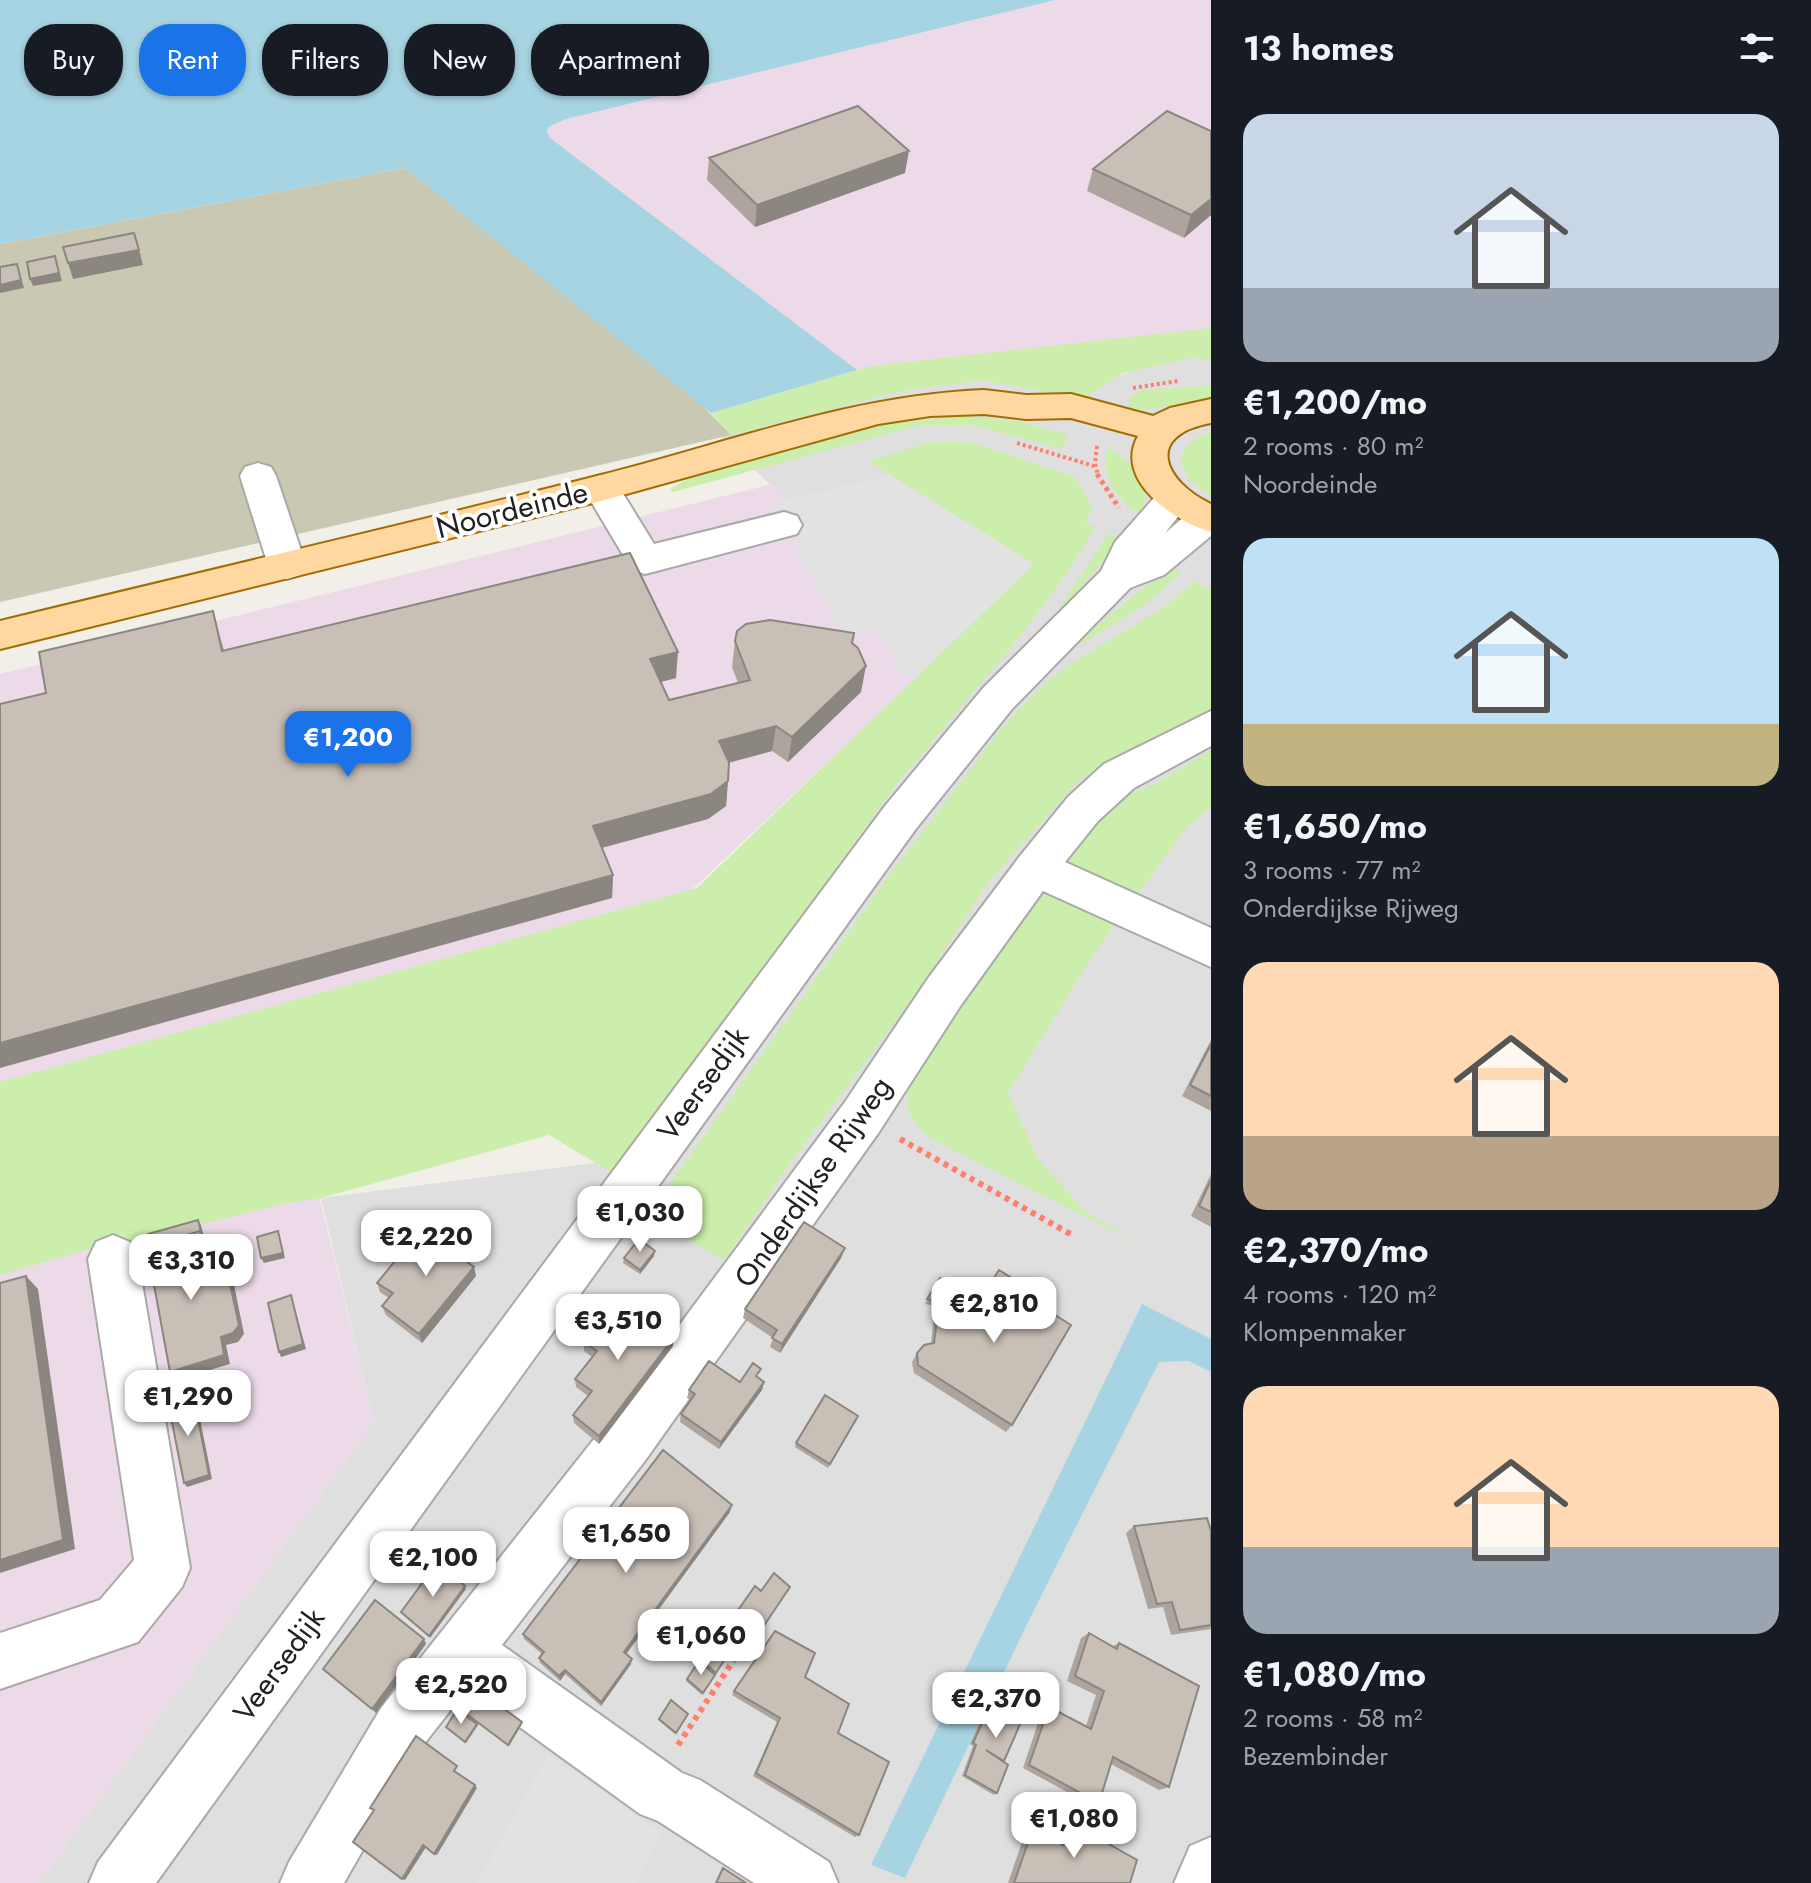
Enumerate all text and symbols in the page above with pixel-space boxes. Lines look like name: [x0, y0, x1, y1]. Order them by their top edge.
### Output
chip: Buy: [24, 24, 123, 96]
chip: Rent: [139, 24, 246, 96]
chip: Filters: [262, 24, 388, 96]
chip: New: [404, 24, 515, 96]
chip: Apartment: [531, 24, 709, 96]
text: 13 homes: [1243, 24, 1394, 73]
icon: filters: [1735, 26, 1779, 70]
icon: home: [1439, 166, 1583, 310]
text: €1,200/mo: [1243, 378, 1427, 427]
text: 2 rooms · 80 m²: [1243, 427, 1424, 465]
text: Noordeinde: [1243, 465, 1377, 503]
street label: Noordeinde: [432, 470, 592, 549]
icon: home: [1439, 590, 1583, 734]
pin: €1,200: [283, 711, 413, 779]
text: €1,200: [303, 718, 393, 756]
text: €1,650/mo: [1243, 802, 1427, 851]
text: 3 rooms · 77 m²: [1243, 851, 1420, 889]
text: Onderdijkse Rijweg: [1243, 889, 1459, 927]
icon: home: [1439, 1014, 1583, 1158]
street label: Veersedijk: [646, 1017, 759, 1150]
street label: Onderdijkse Rijweg: [724, 1067, 902, 1296]
pin: €1,030: [575, 1186, 705, 1254]
text: €1,030: [595, 1193, 685, 1231]
pin: €2,220: [361, 1210, 491, 1278]
text: €2,220: [379, 1217, 473, 1255]
text: €2,370/mo: [1243, 1226, 1428, 1275]
pin: €3,310: [126, 1234, 256, 1302]
text: €3,310: [147, 1241, 235, 1279]
text: 4 rooms · 120 m²: [1243, 1275, 1436, 1313]
pin: €2,810: [929, 1277, 1059, 1345]
text: €2,810: [949, 1284, 1039, 1322]
pin: €3,510: [553, 1294, 683, 1362]
text: €3,510: [574, 1301, 662, 1339]
text: Klompenmaker: [1243, 1313, 1406, 1351]
pin: €1,290: [123, 1370, 253, 1438]
text: €1,290: [143, 1377, 233, 1415]
icon: home: [1439, 1438, 1583, 1582]
pin: €1,650: [561, 1507, 691, 1575]
text: €1,650: [581, 1514, 671, 1552]
pin: €2,100: [368, 1531, 498, 1599]
text: €2,100: [388, 1538, 478, 1576]
street label: Veersedijk: [222, 1598, 335, 1731]
pin: €1,060: [636, 1609, 766, 1677]
text: €1,060: [656, 1616, 746, 1654]
text: €1,080/mo: [1243, 1650, 1426, 1699]
pin: €2,520: [396, 1658, 526, 1726]
text: €2,520: [414, 1665, 508, 1703]
pin: €2,370: [931, 1672, 1061, 1740]
text: €2,370: [950, 1679, 1042, 1717]
text: 2 rooms · 58 m²: [1243, 1699, 1423, 1737]
text: Bezembinder: [1243, 1737, 1388, 1775]
pin: €1,080: [1009, 1792, 1139, 1860]
text: €1,080: [1029, 1799, 1119, 1837]

